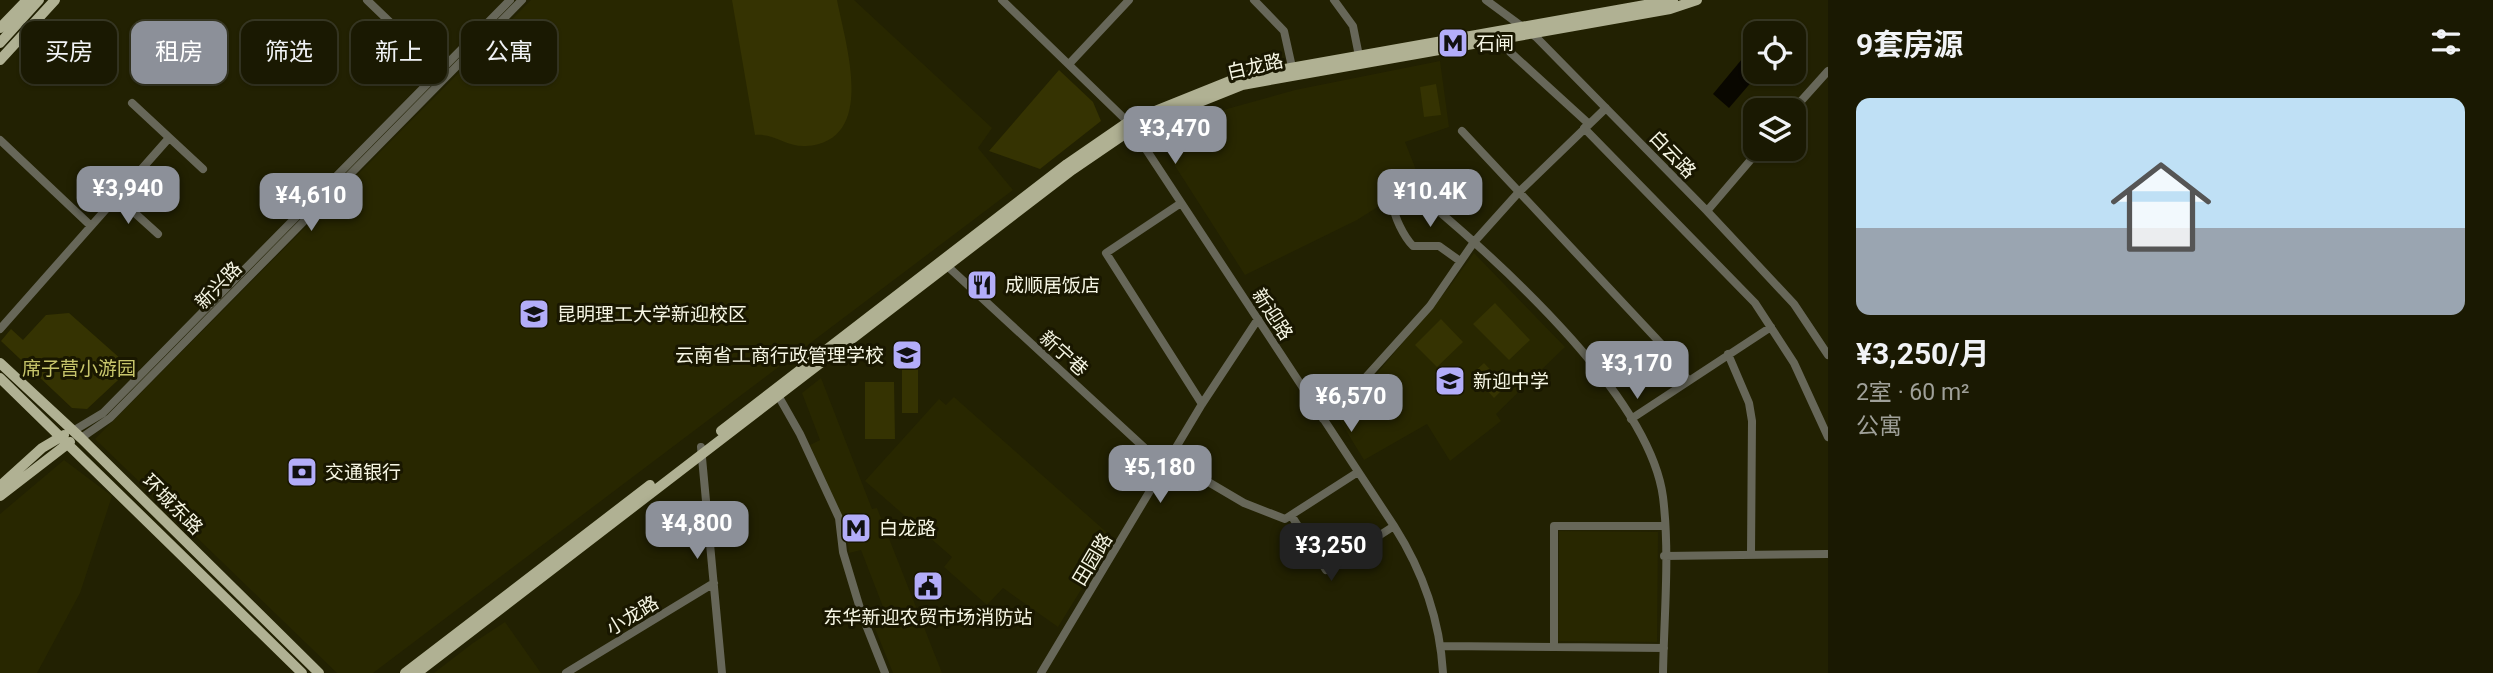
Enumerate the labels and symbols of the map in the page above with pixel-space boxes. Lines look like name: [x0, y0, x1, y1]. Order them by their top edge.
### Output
metro station icon: 石闸: [1436, 26, 1470, 60]
place label: 石闸: [1476, 32, 1514, 55]
street label: 白龙路: [1225, 49, 1285, 84]
pin: ¥3,470: [1118, 106, 1232, 166]
street label: 白云路: [1645, 126, 1701, 183]
pin: ¥3,940: [71, 166, 185, 226]
pin: ¥10.4K: [1373, 170, 1487, 229]
pin: ¥4,610: [254, 174, 368, 233]
street label: 新兴路: [190, 257, 246, 314]
restaurant icon: 成顺居饭店: [965, 268, 999, 302]
place label: 成顺居饭店: [1005, 274, 1100, 297]
street label: 新迎路: [1247, 284, 1298, 344]
school or university icon: 昆明理工大学新迎校区: [517, 297, 551, 331]
place label: 昆明理工大学新迎校区: [557, 303, 747, 326]
street label: 新宁巷: [1035, 326, 1093, 381]
school or university icon: 云南省工商行政管理学校: [890, 338, 924, 372]
pin: ¥3,170: [1580, 342, 1694, 401]
place label: 云南省工商行政管理学校: [675, 344, 884, 367]
park label: 席子营小游园: [22, 357, 136, 380]
school or university icon: 新迎中学: [1433, 364, 1467, 398]
place label: 新迎中学: [1473, 370, 1549, 393]
pin: ¥6,570: [1294, 374, 1408, 434]
pin: ¥5,180: [1103, 446, 1217, 505]
bank icon: 交通银行: [285, 455, 319, 489]
place label: 交通银行: [325, 461, 401, 484]
street label: 环城东路: [138, 469, 208, 539]
pin: ¥4,800: [640, 502, 754, 561]
metro station icon: 白龙路: [839, 511, 873, 545]
place label: 白龙路: [879, 517, 936, 540]
pin: ¥3,250: [1274, 524, 1388, 583]
street label: 田园路: [1068, 529, 1117, 590]
public building icon: 东华新迎农贸市场消防站: [911, 569, 945, 603]
street label: 小龙路: [602, 591, 663, 640]
place label: 东华新迎农贸市场消防站: [823, 606, 1033, 629]

